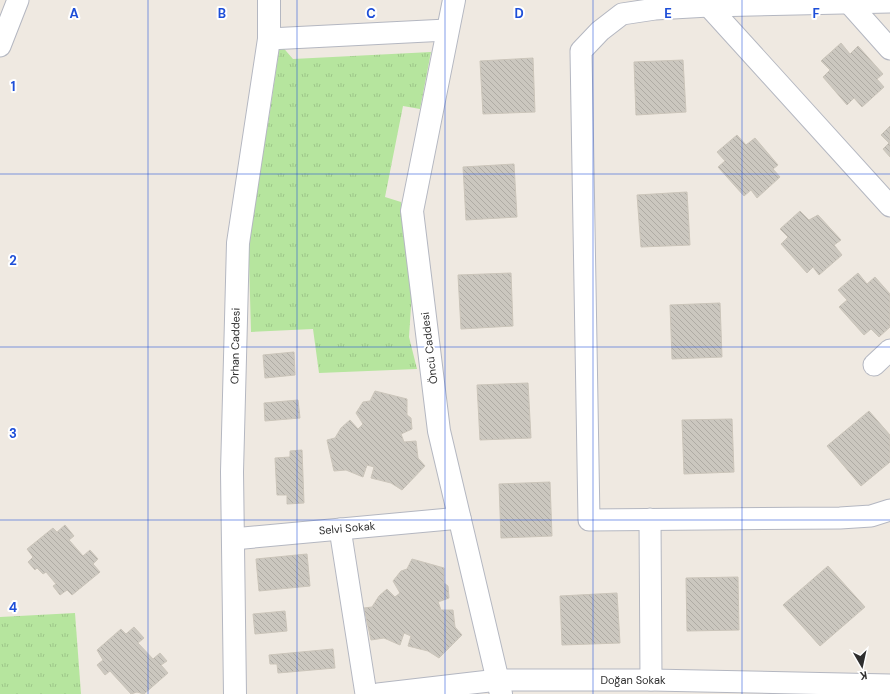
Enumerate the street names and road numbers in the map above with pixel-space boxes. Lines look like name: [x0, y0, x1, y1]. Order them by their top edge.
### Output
street label: Orhan Caddesi: [227, 308, 243, 384]
street label: Öncü Caddesi: [418, 311, 440, 385]
street label: Selvi Sokak: [318, 519, 376, 537]
street label: Doğan Sokak: [600, 673, 666, 687]

